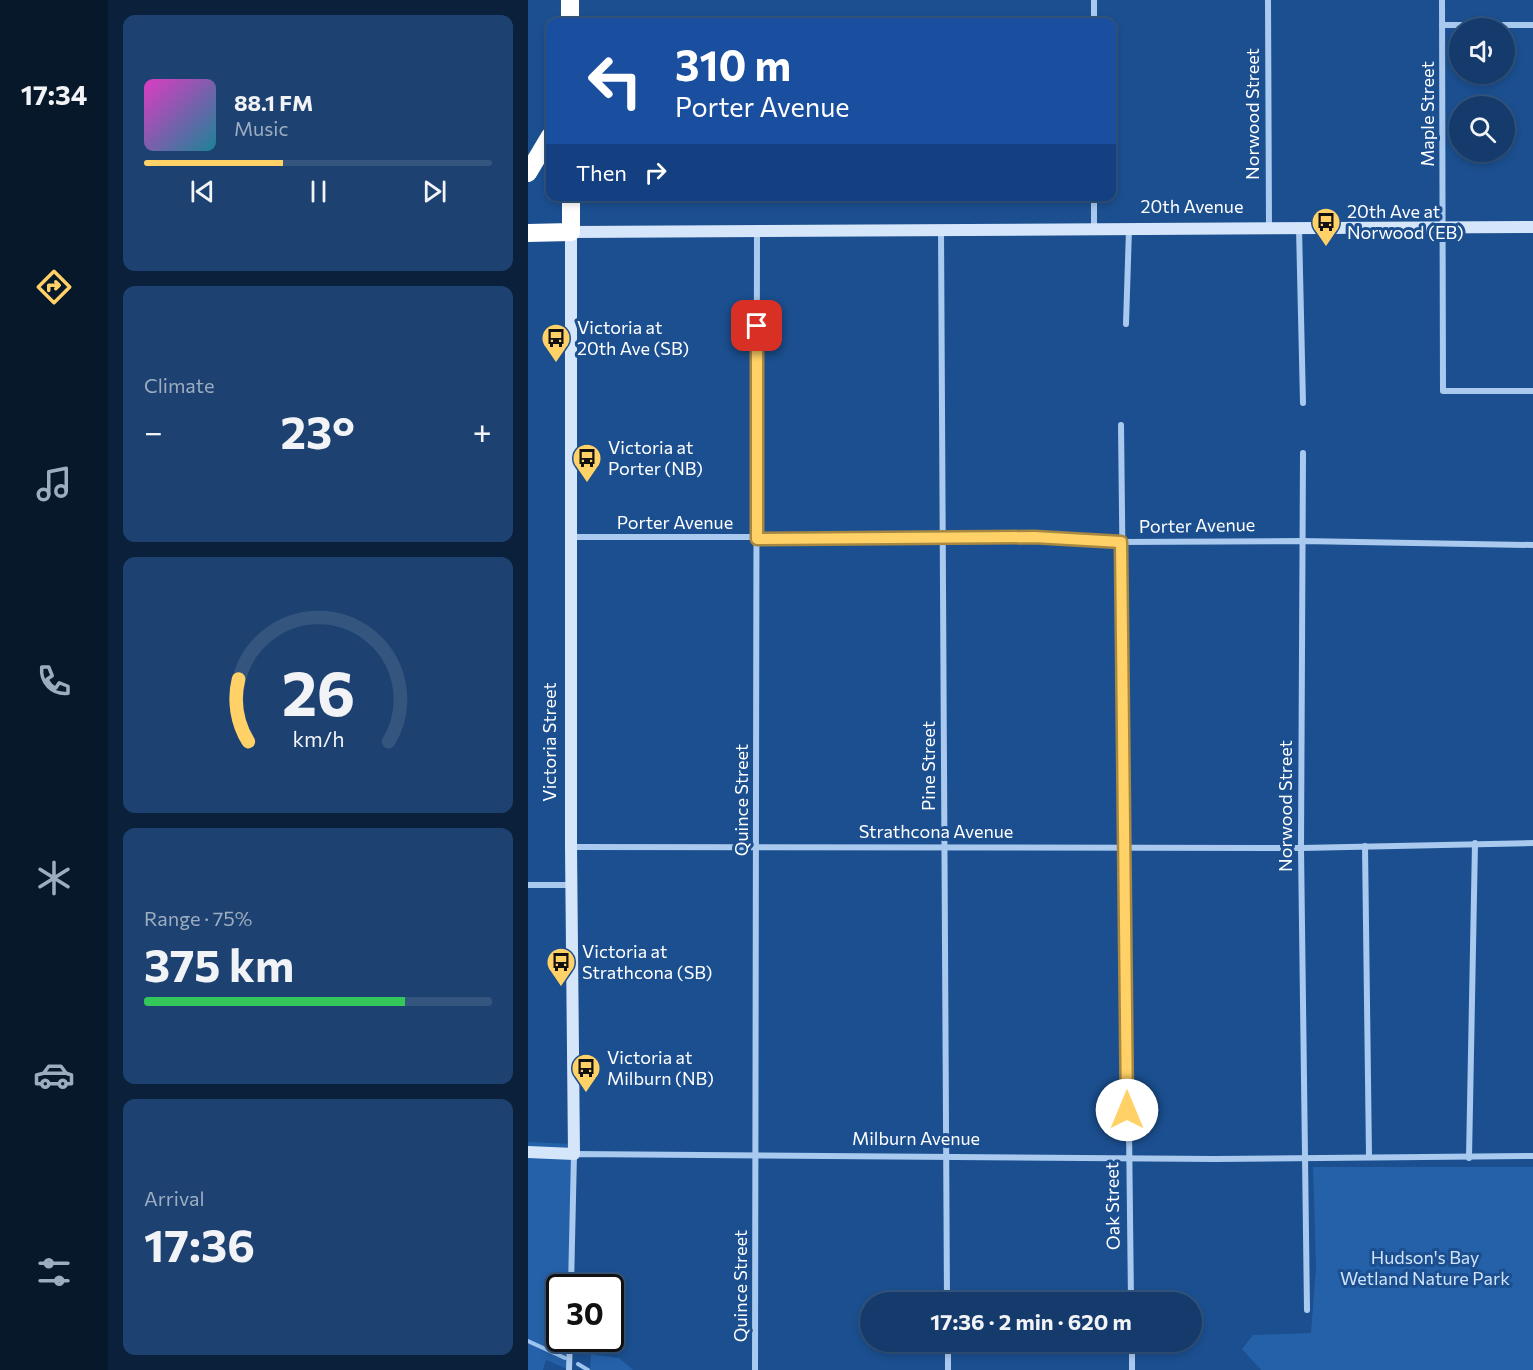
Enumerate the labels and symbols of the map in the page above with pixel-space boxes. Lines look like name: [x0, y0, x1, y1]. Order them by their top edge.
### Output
street label: Norwood Street: [1241, 48, 1263, 180]
street label: Maple Street: [1416, 61, 1438, 167]
street label: 20th Avenue: [1141, 195, 1243, 217]
place label: 20th Ave at Norwood (EB): [1347, 200, 1464, 243]
bus stop icon: 20th Ave at Norwood (EB): [1310, 206, 1342, 248]
pin: [731, 300, 782, 351]
place label: Victoria at 20th Ave (SB): [577, 316, 689, 359]
bus stop icon: Victoria at 20th Ave (SB): [540, 322, 572, 364]
place label: Victoria at Porter (NB): [608, 436, 703, 479]
bus stop icon: Victoria at Porter (NB): [571, 442, 603, 484]
street label: Porter Avenue: [617, 511, 733, 533]
street label: Porter Avenue: [1139, 513, 1255, 537]
street label: Victoria Street: [538, 682, 560, 802]
street label: Pine Street: [917, 721, 939, 811]
street label: Norwood Street: [1274, 740, 1296, 872]
street label: Quince Street: [730, 744, 752, 856]
street label: Strathcona Avenue: [859, 820, 1013, 842]
place label: Victoria at Strathcona (SB): [582, 940, 712, 983]
bus stop icon: Victoria at Strathcona (SB): [545, 946, 577, 988]
place label: Victoria at Milburn (NB): [607, 1046, 714, 1089]
bus stop icon: Victoria at Milburn (NB): [570, 1052, 602, 1094]
position arrow: [1095, 1078, 1159, 1142]
street label: Milburn Avenue: [852, 1127, 980, 1149]
street label: Oak Street: [1100, 1162, 1124, 1250]
street label: Quince Street: [729, 1230, 751, 1342]
park label: Hudson's Bay Wetland Nature Park: [1340, 1246, 1510, 1289]
speed limit sign: 30: [546, 1274, 624, 1352]

